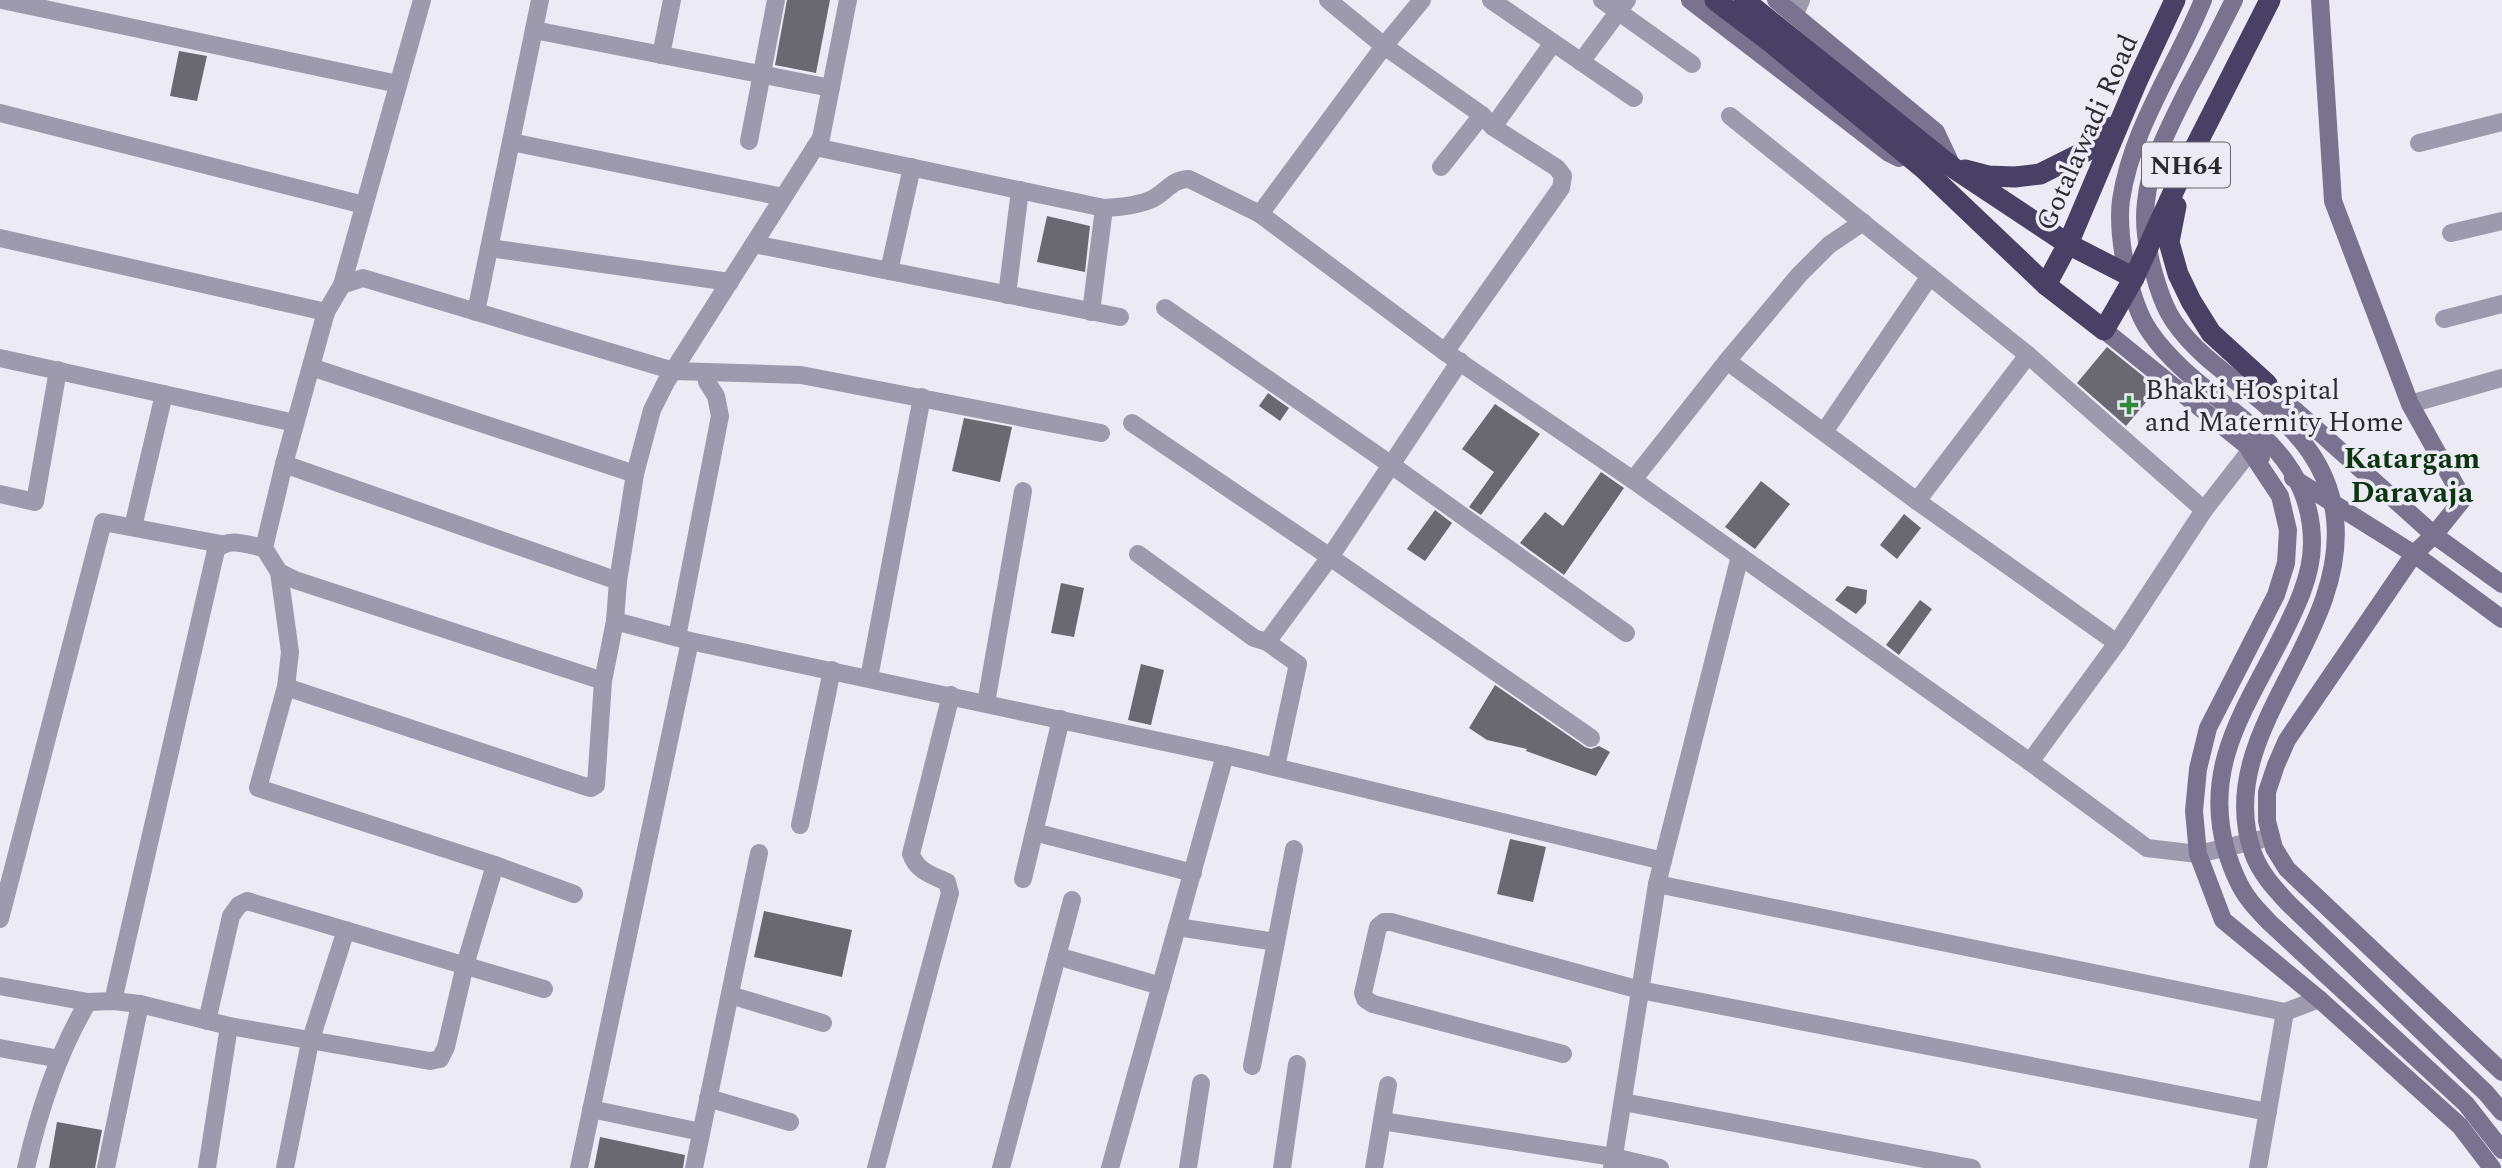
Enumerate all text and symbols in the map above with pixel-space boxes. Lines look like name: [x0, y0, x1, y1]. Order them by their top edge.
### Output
street label: Gotalawadi Road: [2025, 27, 2150, 238]
road number: NH64: [2142, 142, 2230, 188]
place label: Bhakti Hospital and Maternity Home: [2145, 369, 2403, 444]
marker: Bhakti Hospital and Maternity Home: [2119, 395, 2139, 415]
district label: Katargam Daravaja: [2344, 436, 2480, 516]

